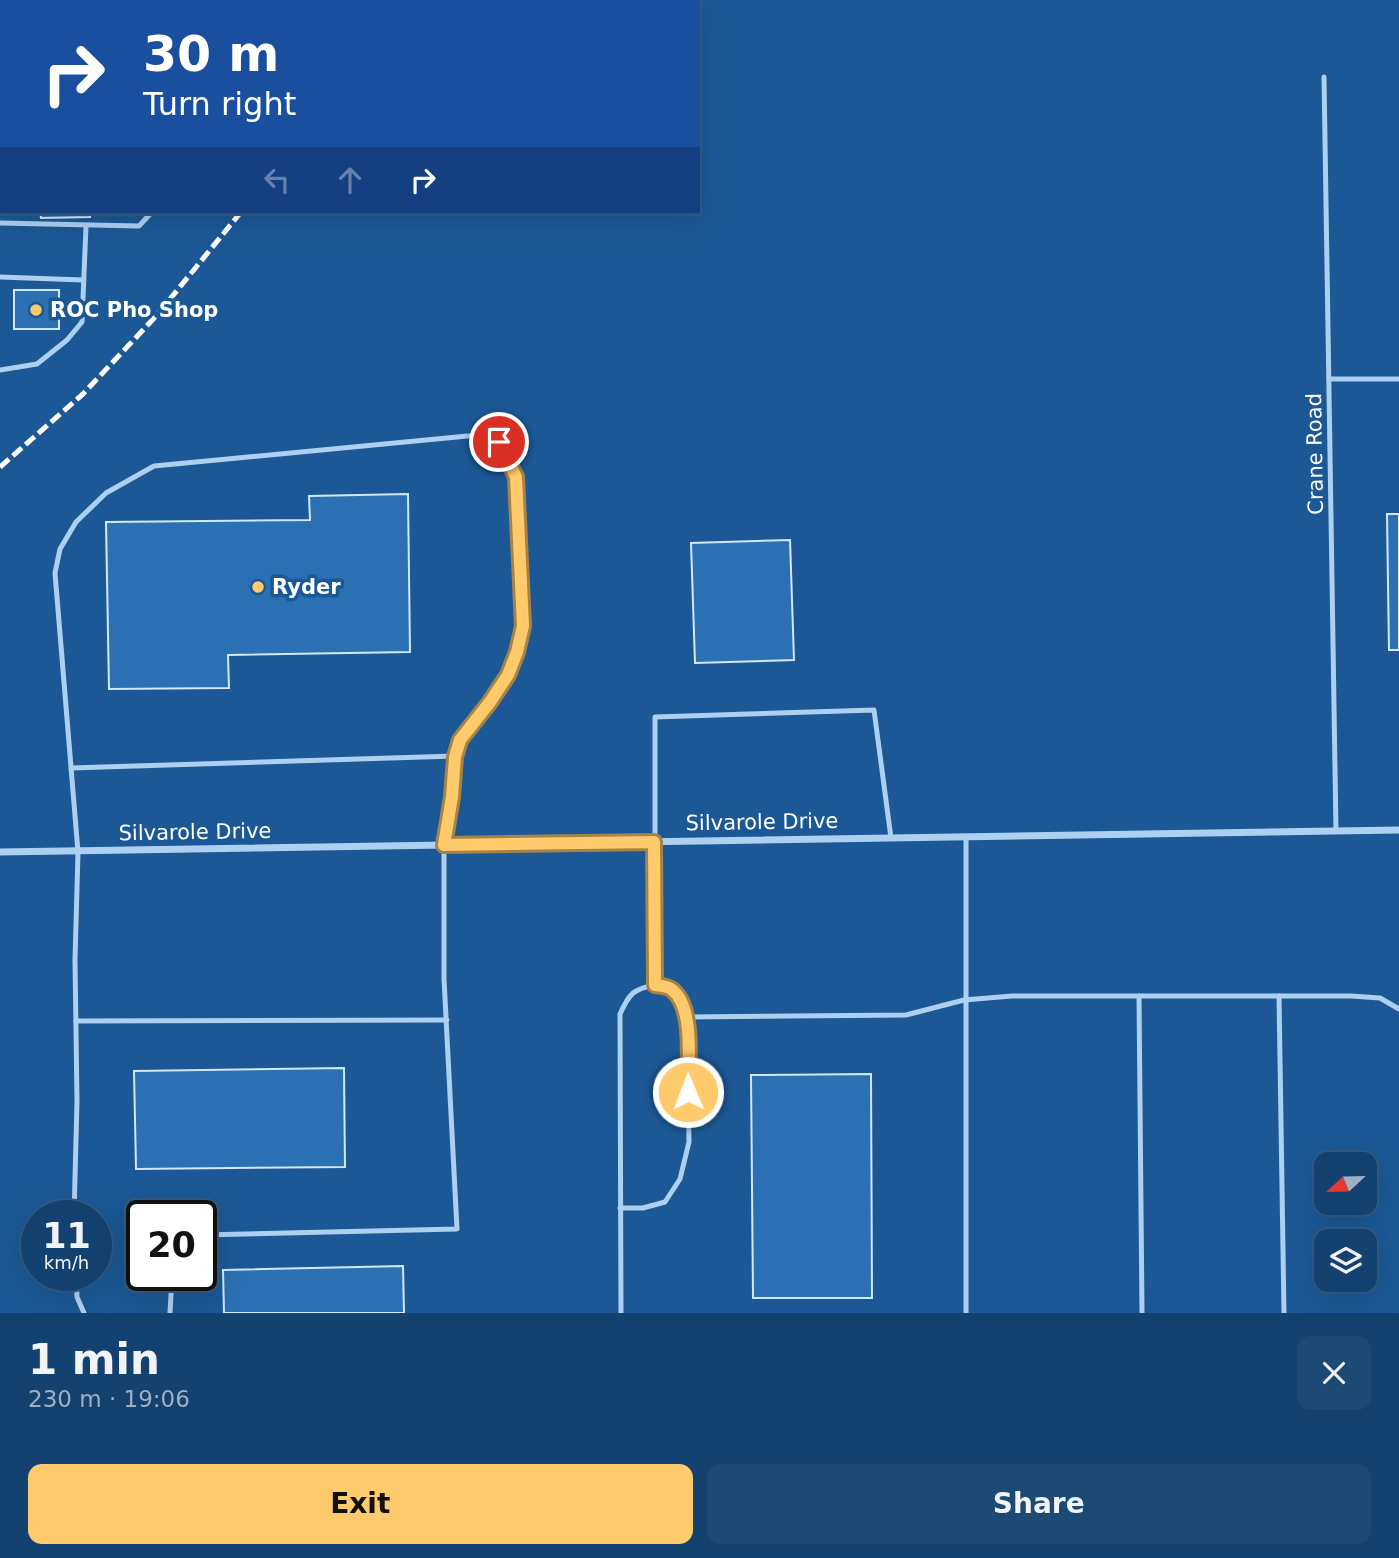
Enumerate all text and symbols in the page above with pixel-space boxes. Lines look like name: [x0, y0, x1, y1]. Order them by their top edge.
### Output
text: 30 m: [143, 26, 279, 83]
icon: right: [28, 28, 119, 119]
text: Turn right: [143, 85, 296, 123]
icon: left: [258, 161, 296, 199]
icon: ahead: [331, 161, 369, 199]
icon: right: [404, 161, 442, 199]
place label: ROC Pho Shop: [50, 298, 218, 322]
marker: ROC Pho Shop: [28, 302, 44, 318]
street label: Crane Road: [1302, 393, 1328, 515]
pin: [469, 412, 529, 472]
icon: arrive: [480, 423, 518, 461]
place label: Ryder: [272, 575, 341, 599]
marker: Ryder: [250, 579, 266, 595]
street label: Silvarole Drive: [685, 809, 839, 835]
street label: Silvarole Drive: [118, 819, 272, 845]
position arrow: [651, 1055, 725, 1129]
north arrow: [1314, 1152, 1377, 1214]
map controls: [1314, 1152, 1377, 1292]
speed limit sign: 20: [126, 1200, 217, 1291]
text: 11: [42, 1216, 91, 1256]
button: layers: [1314, 1229, 1377, 1292]
text: km/h: [44, 1252, 89, 1273]
text: 1 min: [28, 1335, 160, 1384]
button: close: [1297, 1336, 1371, 1410]
text: 230 m · 19:06: [28, 1386, 190, 1412]
button: Exit: [28, 1464, 693, 1544]
button: Share: [707, 1464, 1371, 1544]

